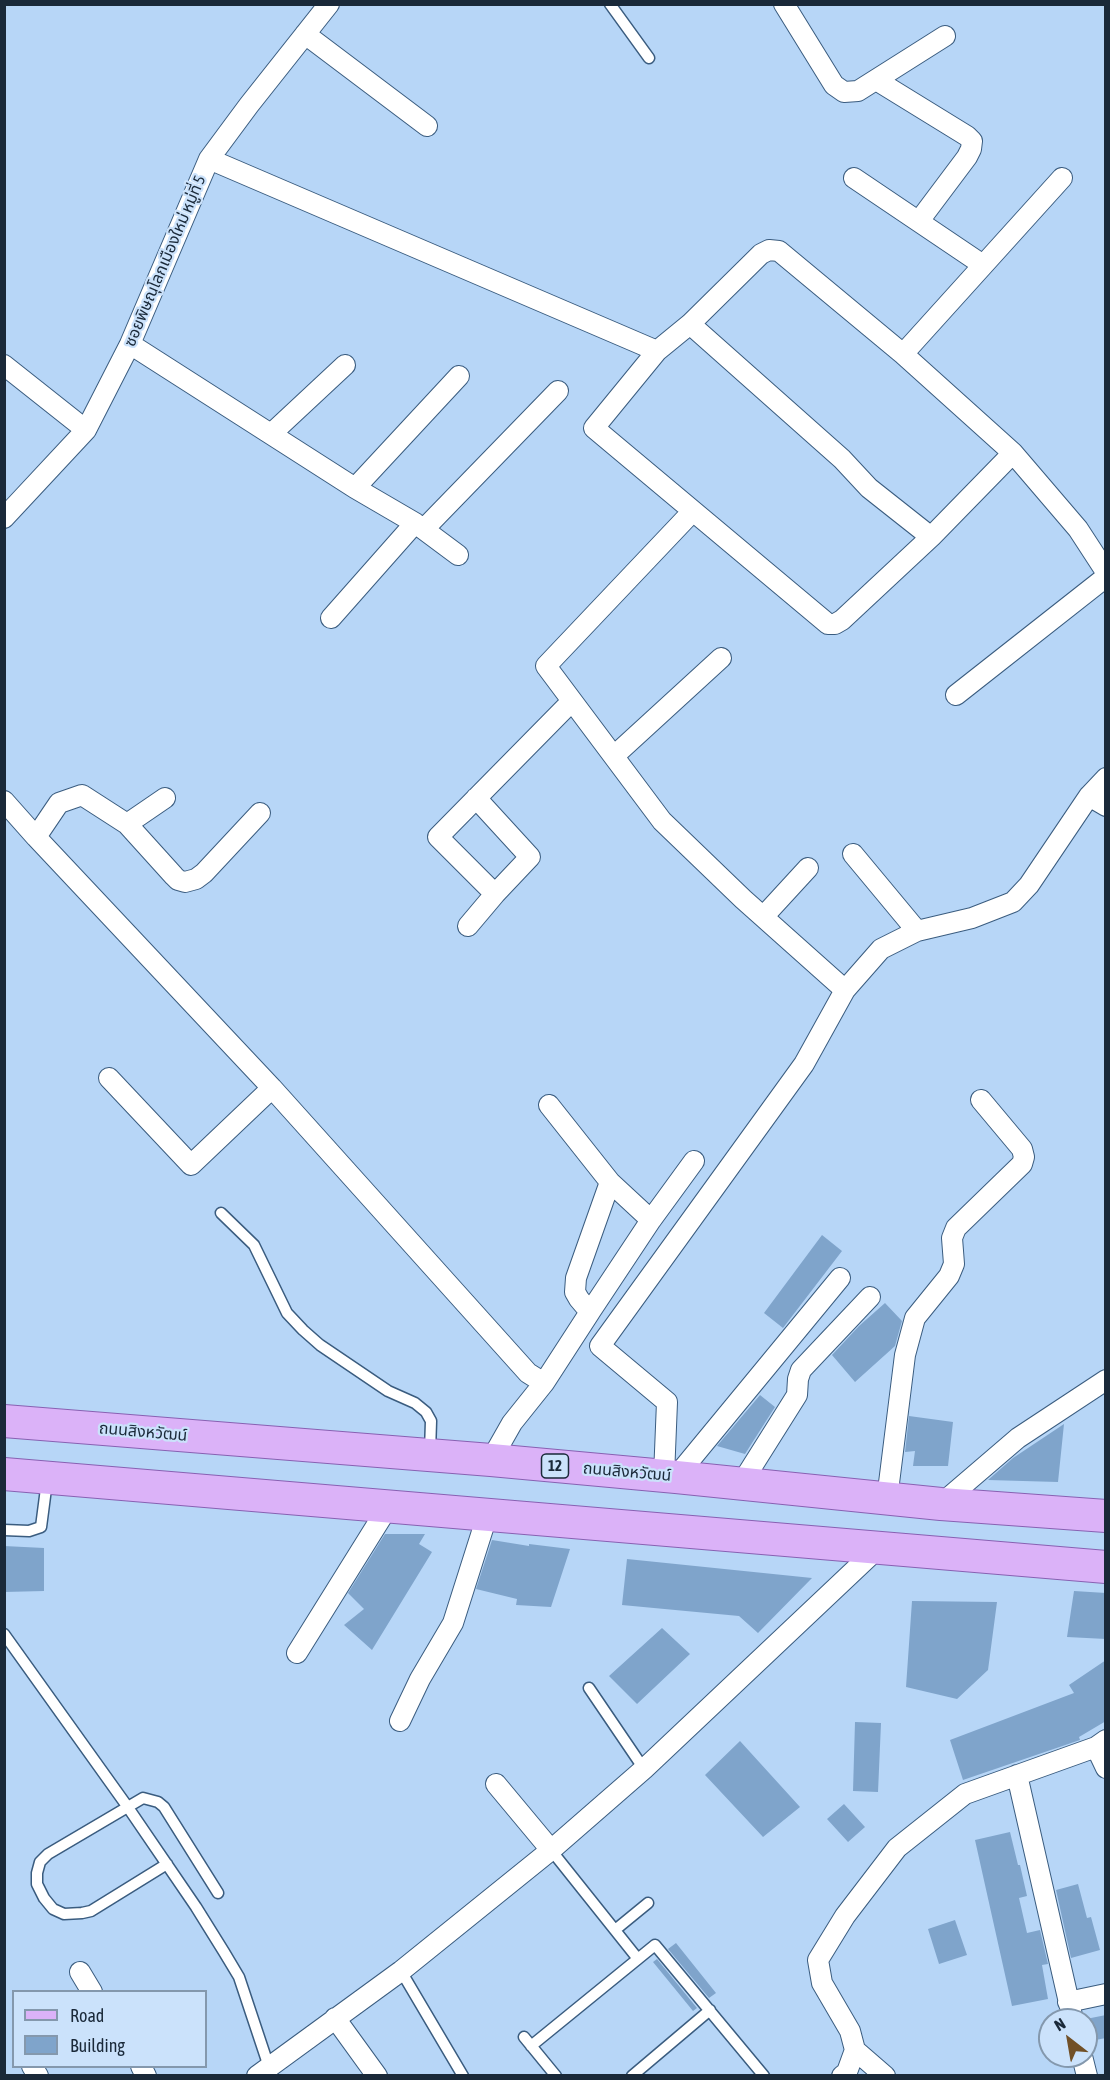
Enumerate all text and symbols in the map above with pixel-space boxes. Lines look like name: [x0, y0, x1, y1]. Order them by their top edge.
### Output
street label: ซอยพิษณุโลกเมืองใหม่ หมู่ที่ 5: [120, 173, 210, 349]
street label: ถนนสิงหวัฒน์: [98, 1419, 188, 1445]
road number: 12: [542, 1454, 568, 1478]
street label: ถนนสิงหวัฒน์: [582, 1459, 672, 1485]
legend: [12, 1990, 207, 2068]
text: Road: [70, 2005, 104, 2026]
north arrow: [1038, 2008, 1098, 2068]
text: N: [1051, 2014, 1068, 2034]
text: Building: [70, 2035, 125, 2056]

